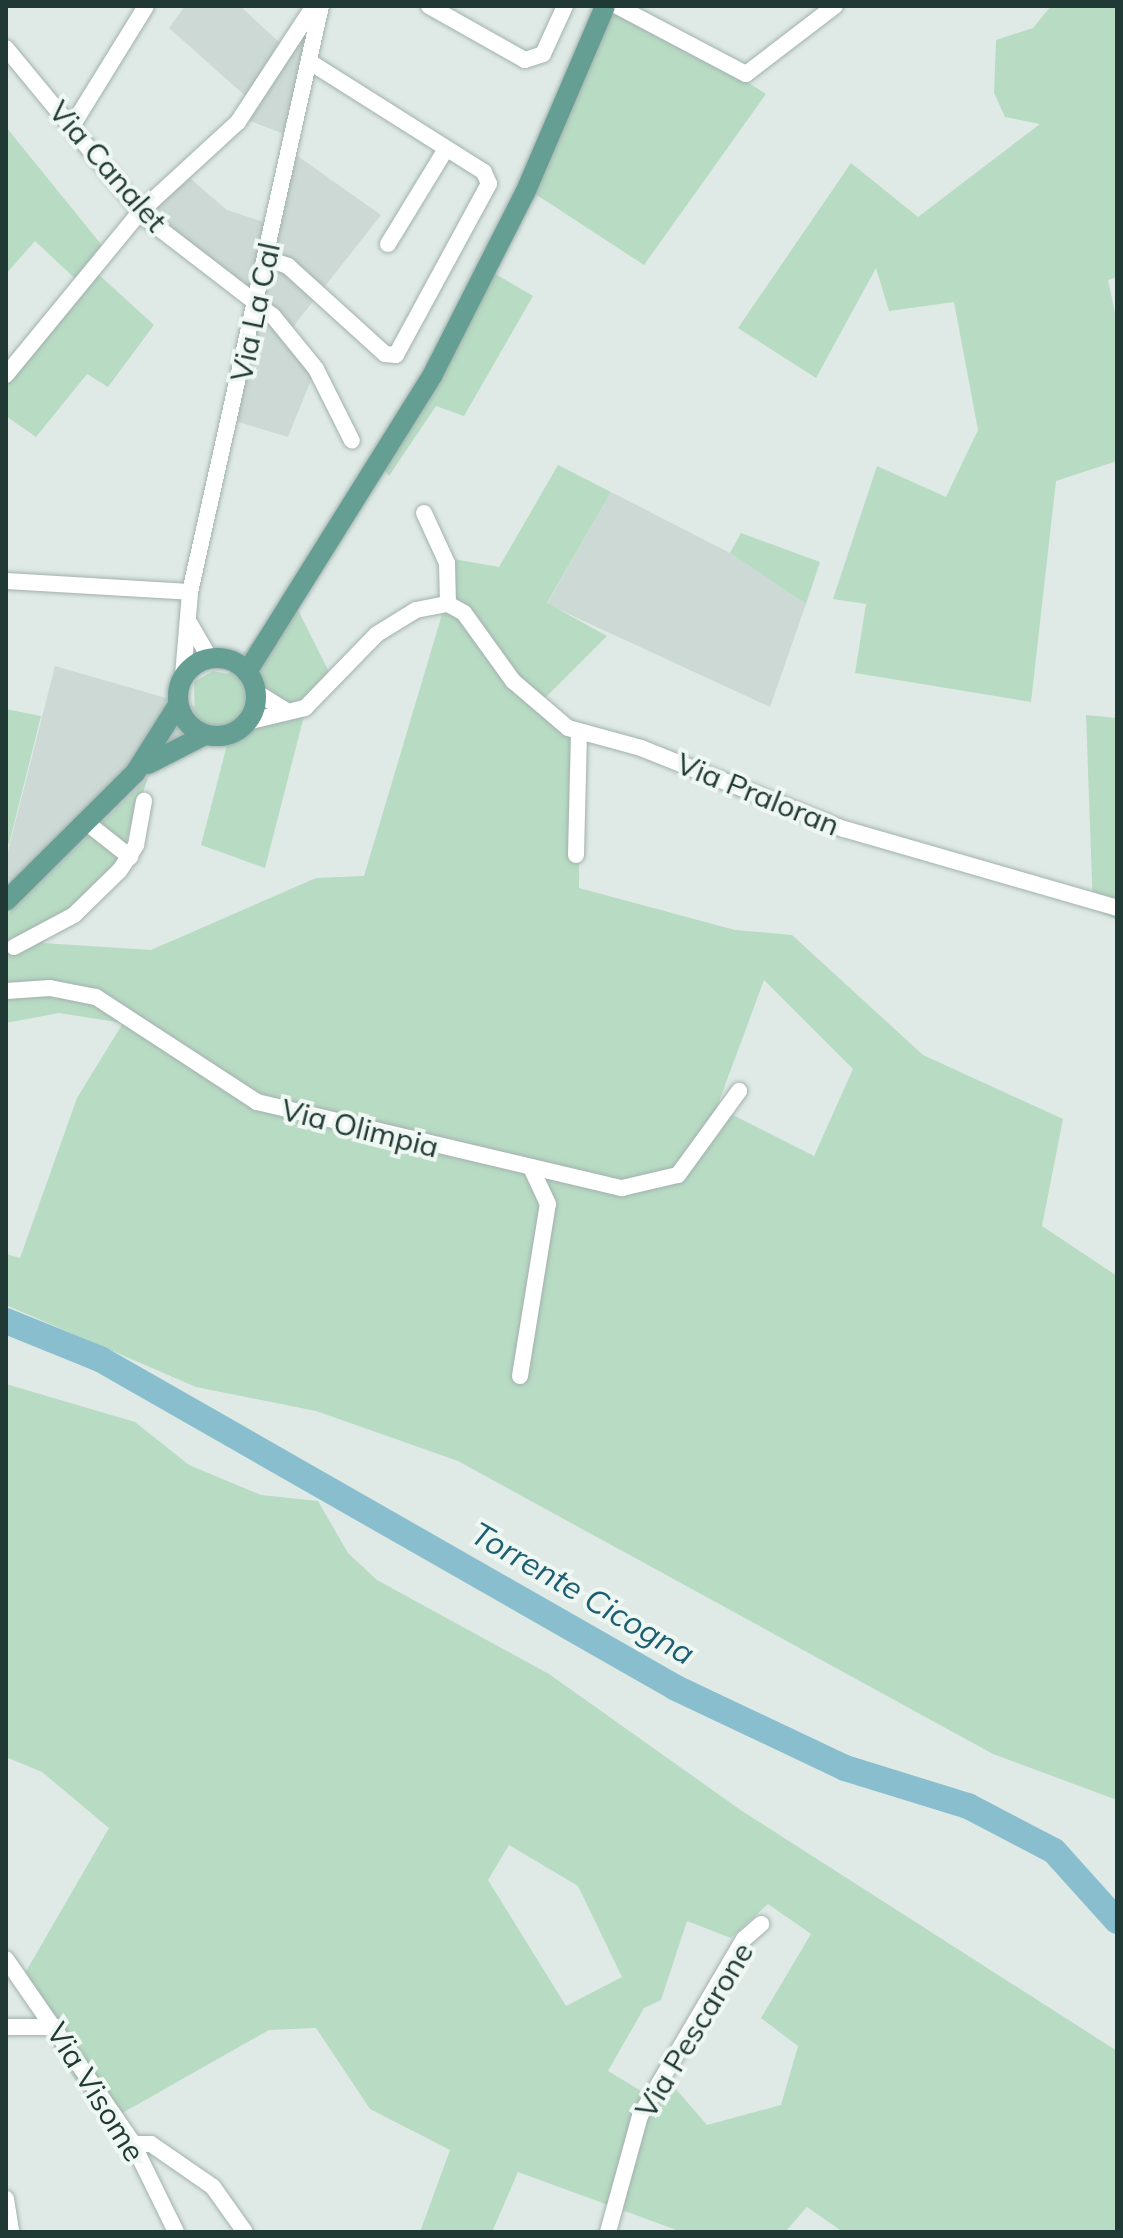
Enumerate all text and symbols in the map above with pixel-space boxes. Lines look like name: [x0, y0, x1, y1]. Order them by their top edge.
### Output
street label: Via Canalet: [41, 93, 175, 239]
street label: Via La Cal: [223, 239, 287, 385]
street label: Via Praloran: [671, 745, 845, 843]
street label: Via Olimpia: [278, 1091, 442, 1165]
water label: Torrente Cicogna: [464, 1513, 702, 1673]
street label: Via Pescarone: [627, 1936, 761, 2124]
street label: Via Visome: [39, 2016, 153, 2168]

